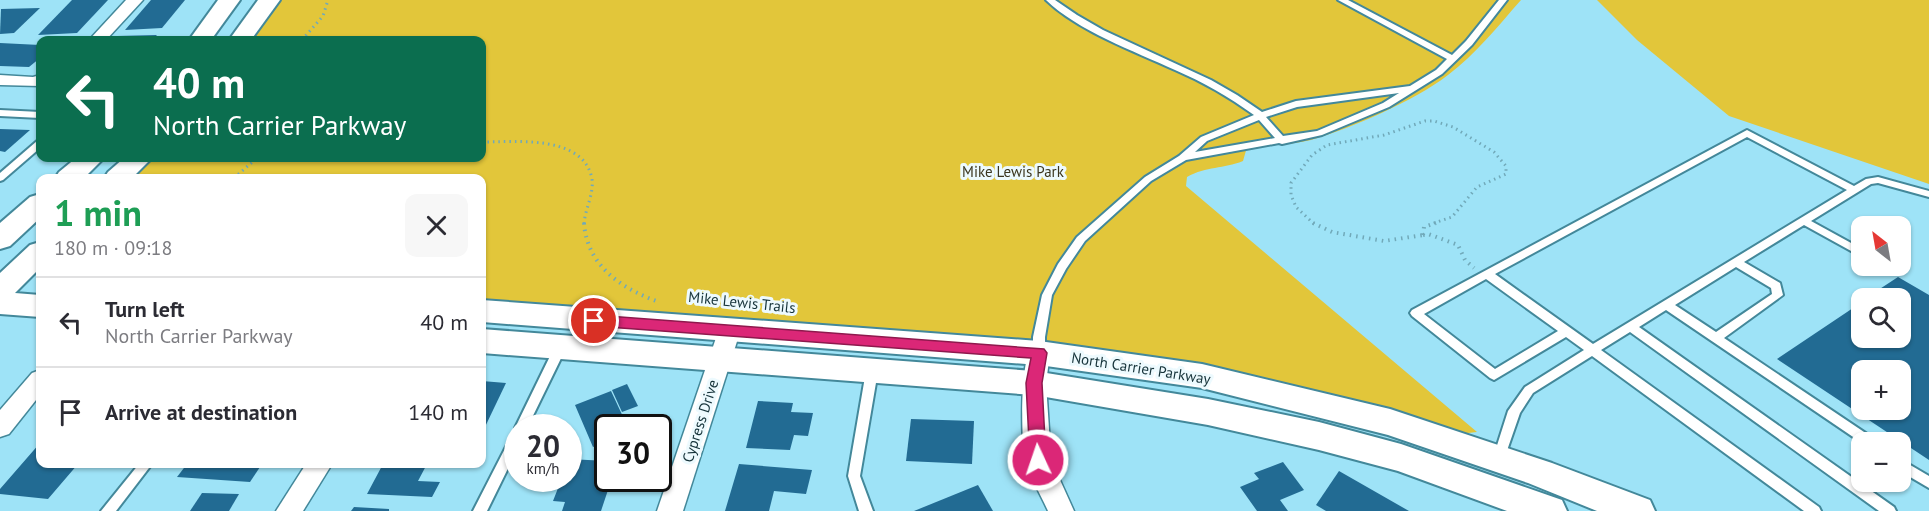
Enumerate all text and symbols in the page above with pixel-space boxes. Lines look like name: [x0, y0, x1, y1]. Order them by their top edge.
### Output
text: 40 m: [153, 55, 245, 110]
icon: left: [54, 60, 132, 138]
text: North Carrier Parkway: [153, 108, 406, 142]
park label: Mike Lewis Park: [962, 162, 1065, 181]
text: 1 min: [54, 189, 142, 236]
button: close: [405, 194, 468, 257]
north arrow: [1851, 216, 1911, 276]
map controls: [1851, 216, 1911, 492]
text: 180 m · 09:18: [54, 235, 172, 261]
street label: Mike Lewis Trails: [687, 287, 797, 317]
button: search: [1851, 288, 1911, 348]
text: Turn left: [105, 295, 185, 323]
pin: [568, 295, 619, 346]
icon: arrive: [577, 304, 610, 337]
icon: left: [54, 306, 87, 339]
text: 40 m: [420, 308, 468, 336]
text: North Carrier Parkway: [105, 323, 293, 349]
street label: North Carrier Parkway: [1070, 348, 1212, 388]
button: +: [1851, 360, 1911, 420]
street label: Cypress Drive: [678, 377, 722, 465]
icon: arrive: [54, 396, 87, 429]
text: Arrive at destination: [105, 398, 297, 426]
text: 140 m: [408, 398, 468, 426]
speed limit sign: 30: [594, 414, 672, 492]
text: 20: [526, 426, 560, 465]
position arrow: [1006, 428, 1070, 492]
button: −: [1851, 432, 1911, 492]
text: km/h: [527, 459, 559, 478]

